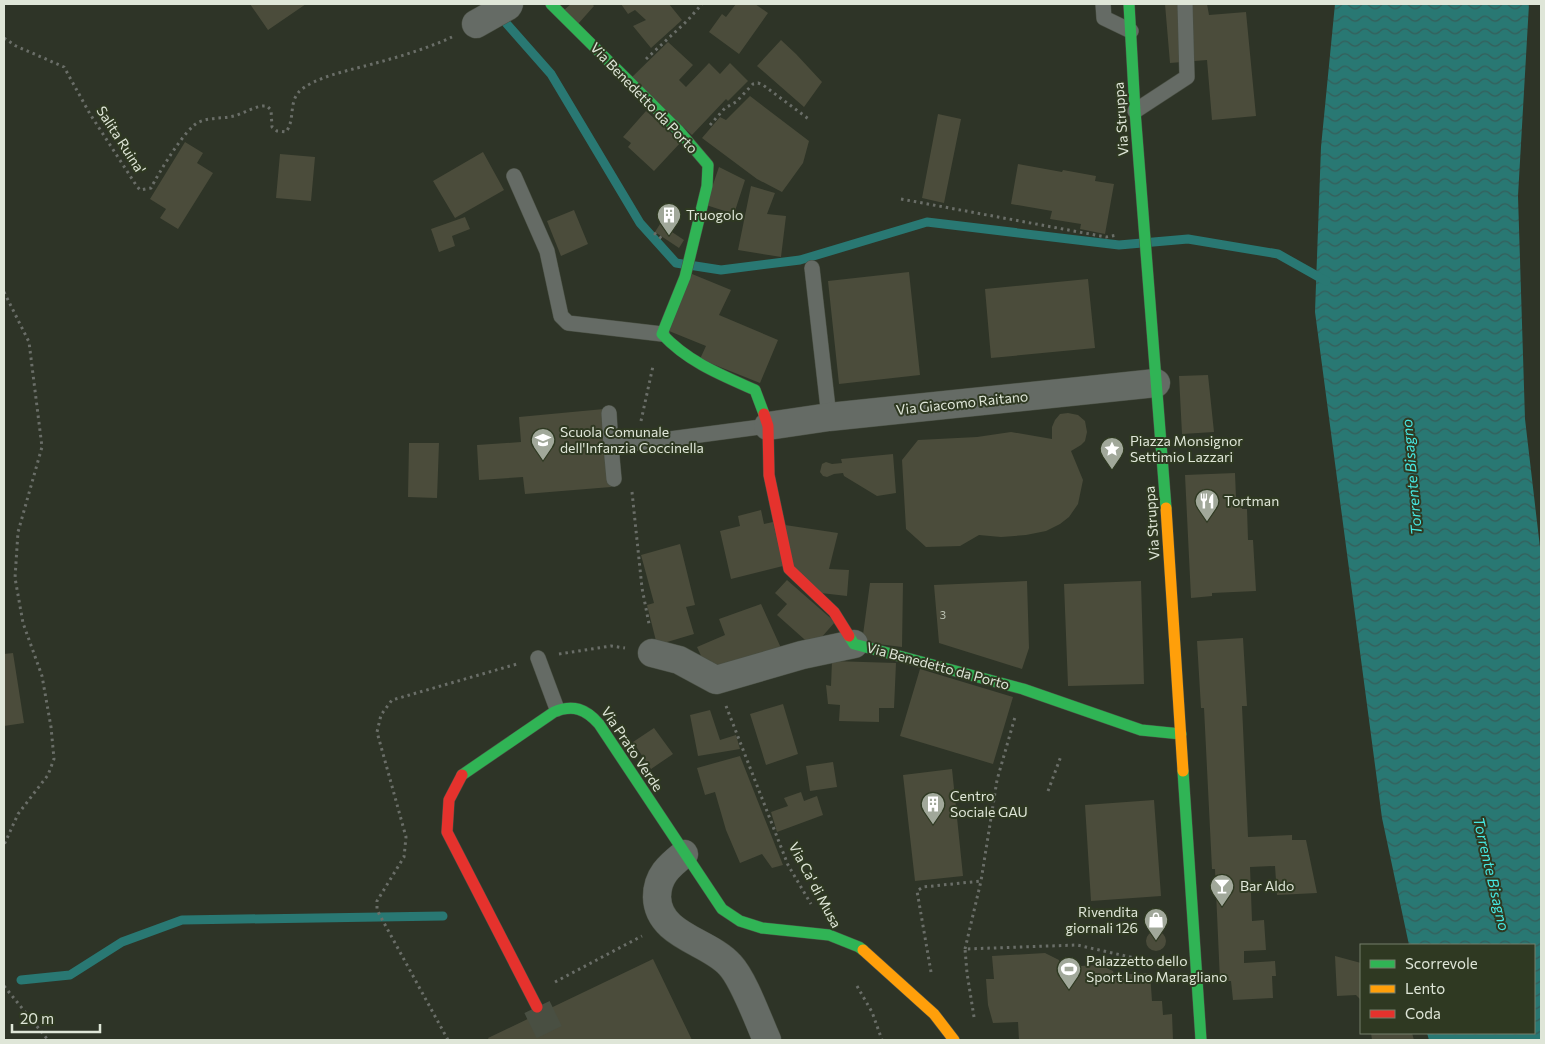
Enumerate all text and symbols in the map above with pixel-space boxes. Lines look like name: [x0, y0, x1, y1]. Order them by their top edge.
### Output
street label: Via Benedetto da Porto: [587, 39, 702, 157]
street label: Via Struppa: [1109, 81, 1132, 157]
street label: Salita Ruina': [93, 103, 150, 177]
building icon: Truogolo: [656, 202, 682, 236]
place label: Truogolo: [686, 206, 743, 223]
street label: Via Giacomo Raitano: [895, 387, 1029, 418]
water label: Torrente Bisagno: [1397, 418, 1425, 536]
place label: Scuola Comunale dell'Infanzia Coccinella: [560, 423, 704, 456]
school or university icon: Scuola Comunale dell'Infanzia Coccinella: [530, 427, 556, 461]
place label: Piazza Monsignor Settimio Lazzari: [1130, 432, 1243, 465]
place icon: Piazza Monsignor Settimio Lazzari: [1099, 436, 1125, 470]
street label: Via Struppa: [1140, 485, 1163, 561]
restaurant icon: Tortman: [1194, 488, 1220, 522]
place label: Tortman: [1224, 492, 1279, 509]
house number: 3: [940, 608, 946, 621]
street label: Via Benedetto da Porto: [865, 638, 1012, 693]
street label: Via Prato Verde: [598, 703, 667, 794]
place label: Centro Sociale GAU: [950, 787, 1028, 820]
building icon: Centro Sociale GAU: [920, 791, 946, 825]
water label: Torrente Bisagno: [1470, 815, 1514, 933]
street label: Via Ca' di Musa: [786, 839, 845, 931]
bar icon: Bar Aldo: [1209, 873, 1235, 907]
place label: Bar Aldo: [1240, 877, 1294, 894]
place label: Rivendita giornali 126: [1065, 903, 1138, 936]
shop icon: Rivendita giornali 126: [1143, 907, 1169, 941]
legend: [1360, 944, 1535, 1034]
place label: Palazzetto dello Sport Lino Maragliano: [1086, 952, 1227, 985]
text: Scorrevole: [1405, 954, 1478, 972]
sports icon: Palazzetto dello Sport Lino Maragliano: [1056, 956, 1082, 990]
text: Lento: [1405, 979, 1445, 997]
scale bar: [12, 1002, 100, 1034]
text: Coda: [1405, 1004, 1441, 1022]
text: 20 m: [20, 1009, 54, 1027]

